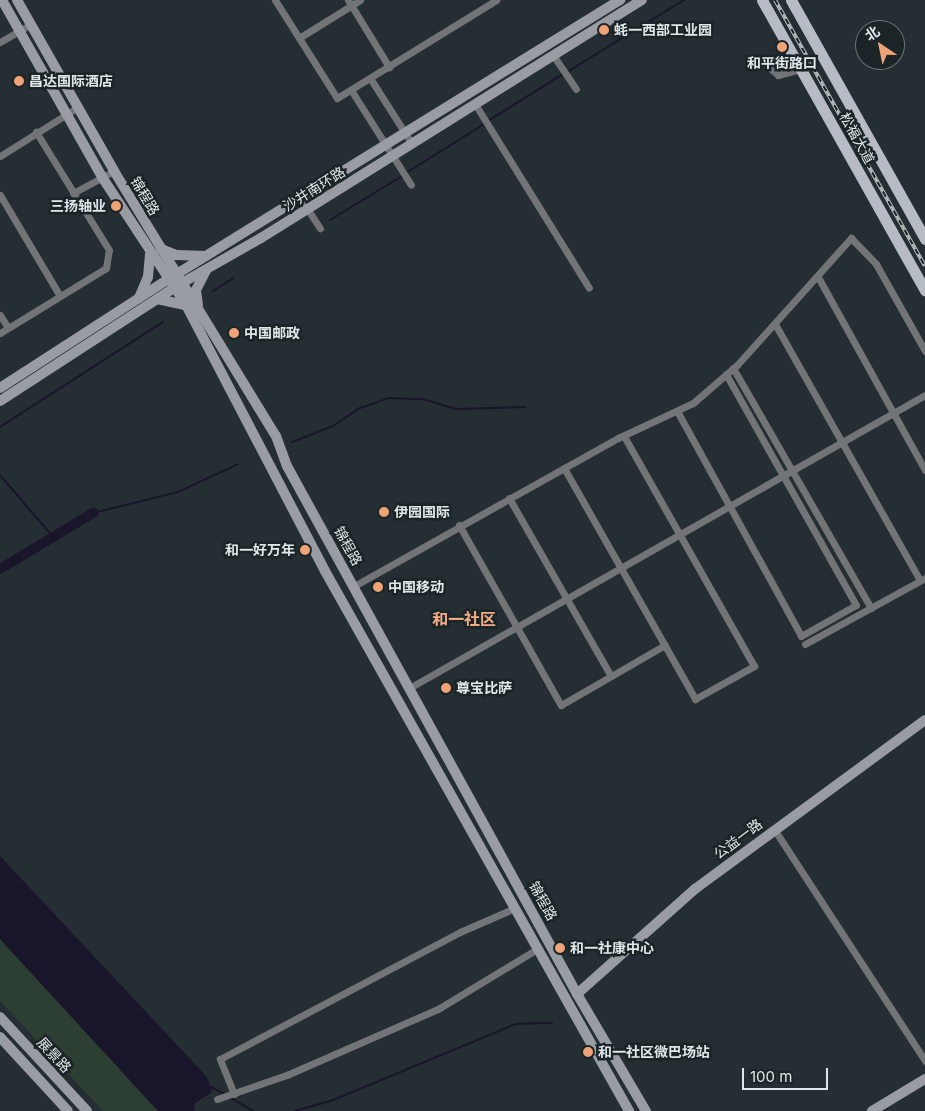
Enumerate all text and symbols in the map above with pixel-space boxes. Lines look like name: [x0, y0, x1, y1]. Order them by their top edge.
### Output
north arrow: [855, 20, 905, 70]
place label: 蚝一西部工业园: [614, 22, 712, 38]
text: 北: [861, 22, 882, 44]
marker: 蚝一西部工业园: [598, 24, 610, 36]
marker: 和平街路口: [776, 41, 788, 53]
place label: 和平街路口: [747, 55, 817, 71]
place label: 昌达国际酒店: [29, 73, 113, 89]
marker: 昌达国际酒店: [13, 75, 25, 87]
street label: 松福大道: [836, 109, 878, 167]
street label: 沙井南环路: [280, 163, 348, 215]
street label: 锦程路: [127, 174, 163, 218]
place label: 三扬轴业: [50, 198, 106, 214]
marker: 三扬轴业: [110, 200, 122, 212]
place label: 中国邮政: [244, 325, 300, 341]
marker: 中国邮政: [228, 327, 240, 339]
place label: 伊园国际: [394, 504, 450, 520]
marker: 伊园国际: [378, 506, 390, 518]
street label: 锦程路: [330, 524, 366, 568]
place label: 和一好万年: [225, 542, 295, 558]
marker: 和一好万年: [299, 544, 311, 556]
place label: 中国移动: [388, 579, 444, 595]
marker: 中国移动: [372, 581, 384, 593]
district label: 和一社区: [432, 609, 496, 629]
place label: 尊宝比萨: [456, 680, 512, 696]
marker: 尊宝比萨: [440, 682, 452, 694]
street label: 公益一路: [711, 815, 765, 863]
street label: 锦程路: [525, 879, 561, 923]
place label: 和一社康中心: [570, 940, 654, 956]
marker: 和一社康中心: [554, 942, 566, 954]
street label: 展景路: [34, 1034, 74, 1076]
place label: 和一社区微巴场站: [598, 1044, 710, 1060]
marker: 和一社区微巴场站: [582, 1046, 594, 1058]
scale bar: [745, 1058, 831, 1090]
text: 100 m: [750, 1067, 792, 1086]

